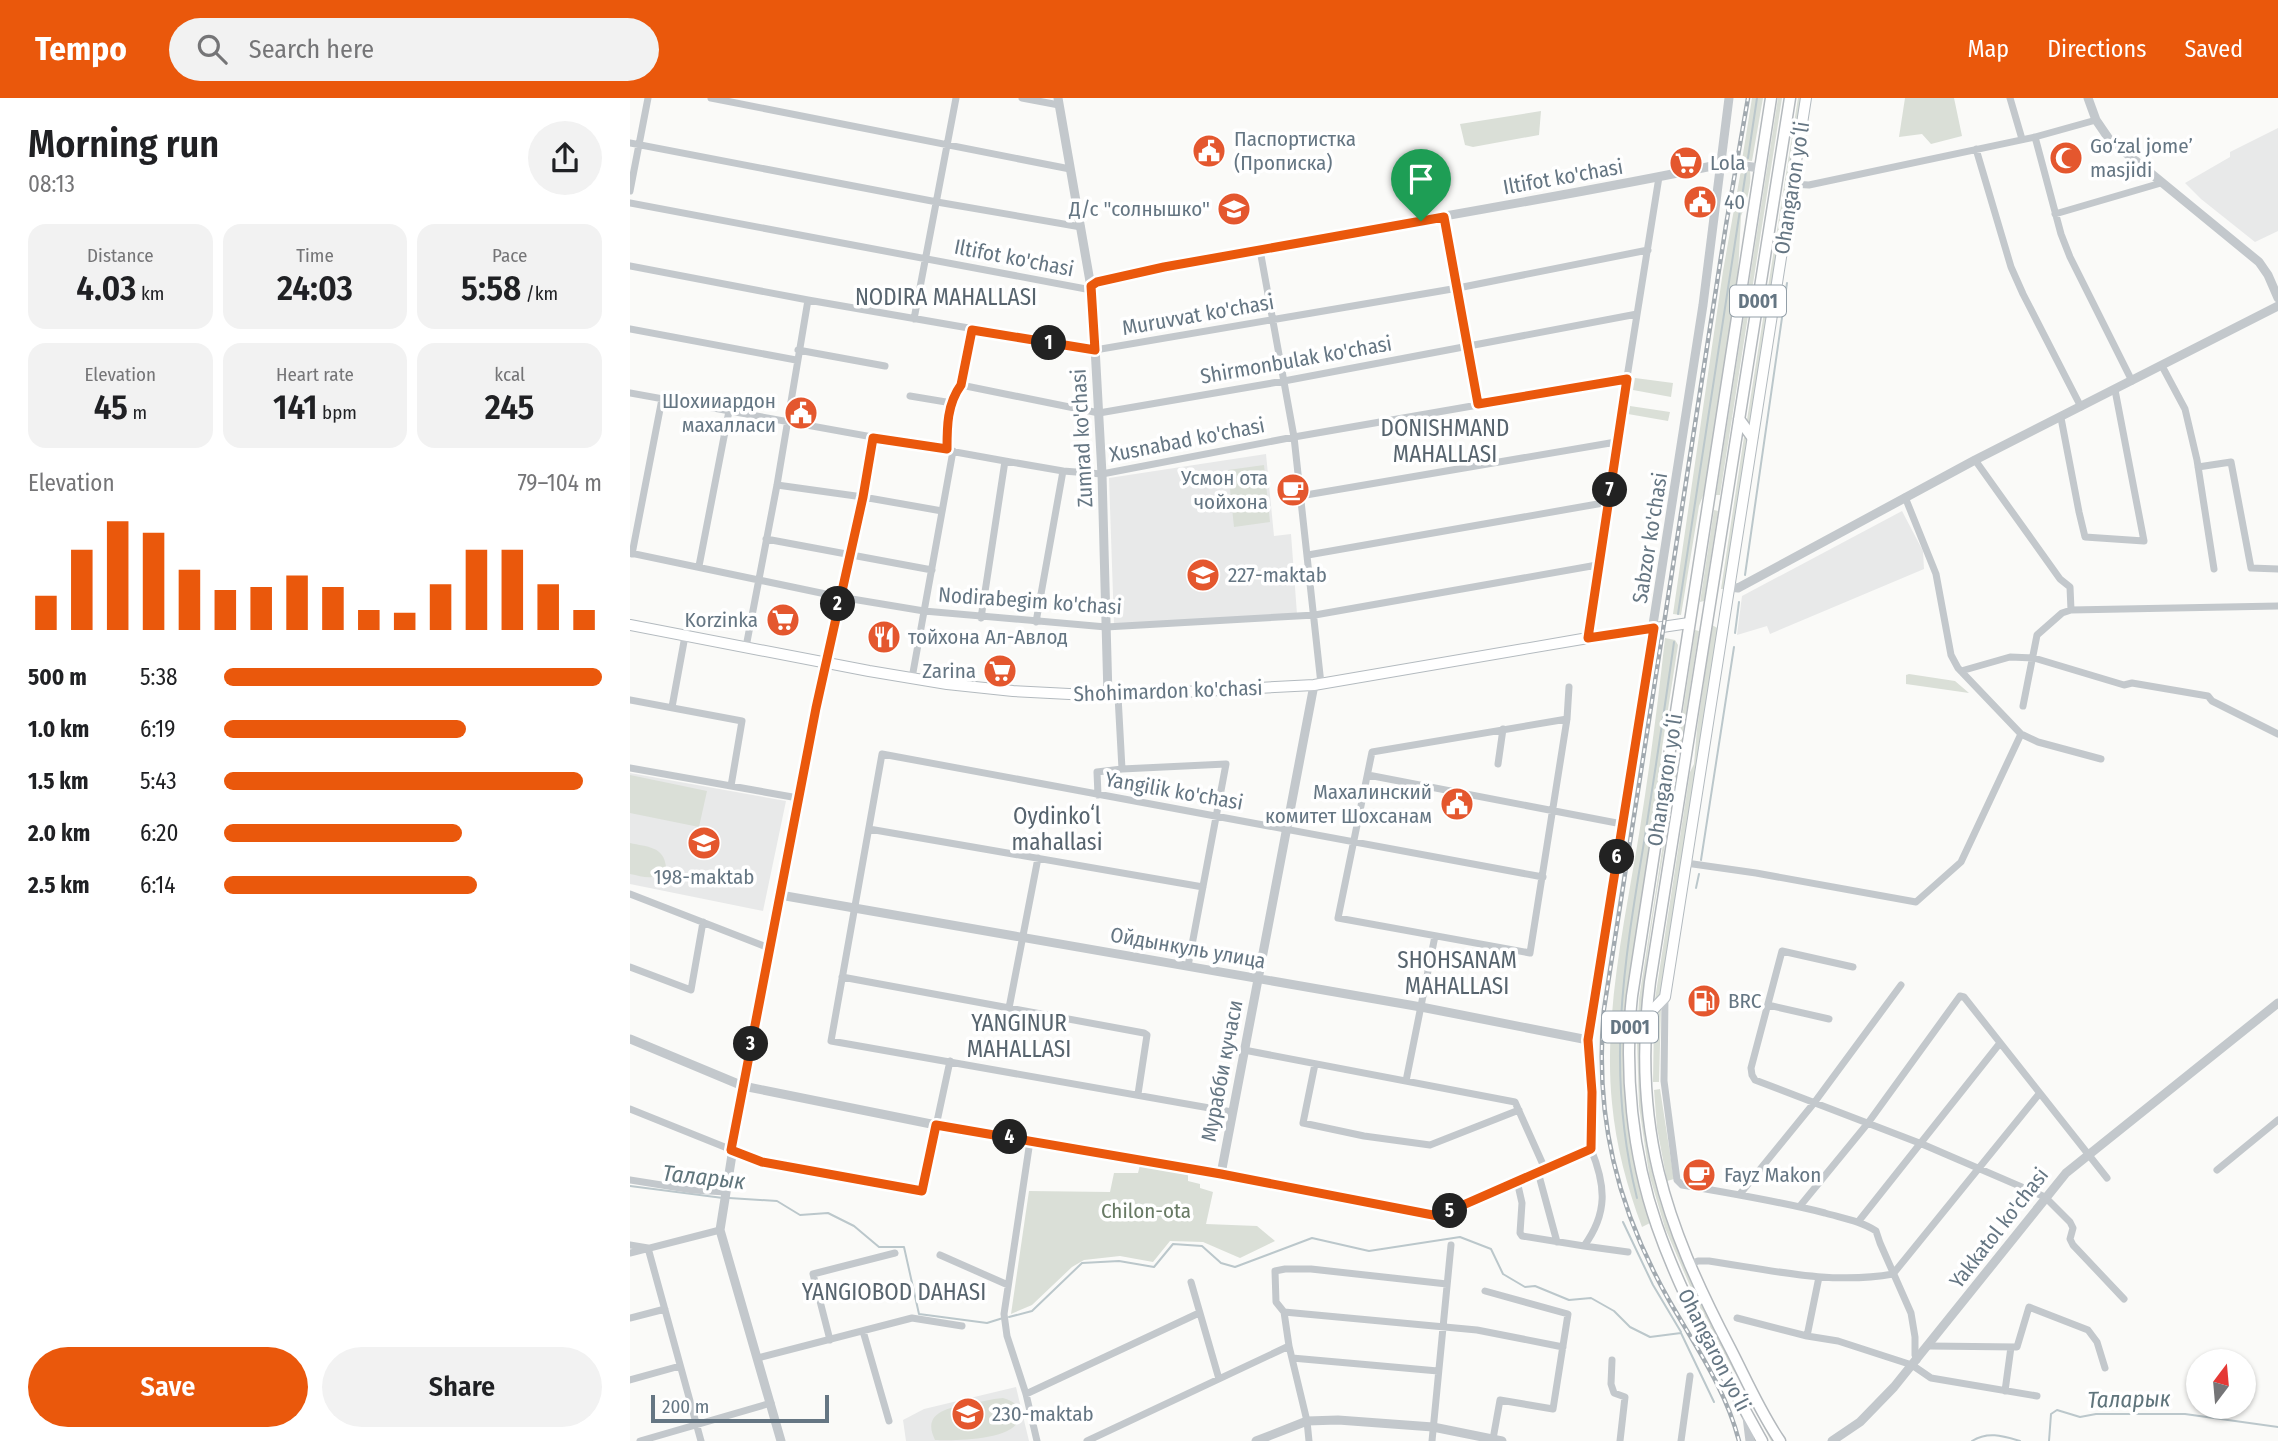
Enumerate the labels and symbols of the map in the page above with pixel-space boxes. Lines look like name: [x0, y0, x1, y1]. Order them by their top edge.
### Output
street label: Ohangaron yoʻli: [1769, 120, 1815, 256]
place label: Паспортистка (Прописка): [1234, 126, 1356, 176]
public building icon: Паспортистка (Прописка): [1190, 132, 1228, 170]
place label: Go‘zal jome’ masjidi: [2090, 133, 2193, 183]
mosque icon: Go‘zal jome’ masjidi: [2047, 139, 2085, 177]
supermarket icon: Lola: [1667, 144, 1705, 182]
pin: [1391, 149, 1451, 221]
place label: Lola: [1710, 150, 1746, 176]
street label: Iltifot ko'chasi: [1501, 154, 1625, 200]
public building icon: 40: [1681, 183, 1719, 221]
place label: 40: [1724, 189, 1745, 215]
school or university icon: Д/с "солнышко": [1215, 190, 1253, 228]
place label: Д/с "солнышко": [1068, 196, 1210, 222]
street label: Iltifot ko'chasi: [952, 234, 1076, 282]
district label: NODIRA MAHALLASI: [855, 283, 1037, 311]
road number: D001: [1730, 286, 1786, 316]
street label: Muruvvat ko'chasi: [1120, 289, 1276, 341]
pin: 1: [1032, 326, 1066, 360]
street label: Shirmonbulak ko'chasi: [1198, 330, 1394, 390]
street label: Zumrad ko'chasi: [1065, 368, 1099, 508]
place label: Шохииардон махалласи: [662, 388, 776, 438]
public building icon: Шохииардон махалласи: [782, 394, 820, 432]
street label: Xusnabad ko'chasi: [1107, 412, 1267, 468]
district label: DONISHMAND MAHALLASI: [1381, 414, 1509, 468]
place label: Усмон ота чойхона: [1180, 465, 1268, 515]
cafe icon: Усмон ота чойхона: [1274, 471, 1312, 509]
street label: Sabzor ko'chasi: [1627, 471, 1673, 605]
pin: 7: [1592, 472, 1628, 508]
school or university icon: 227-maktab: [1184, 556, 1222, 594]
place label: 227-maktab: [1228, 562, 1327, 588]
street label: Nodirabegim ko'chasi: [937, 582, 1123, 620]
pin: 2: [820, 587, 856, 622]
supermarket icon: Korzinka: [764, 601, 802, 639]
place label: Korzinka: [685, 607, 758, 633]
restaurant icon: тойхона Ал-Авлод: [865, 618, 903, 656]
place label: тойхона Ал-Авлод: [908, 624, 1068, 650]
supermarket icon: Zarina: [981, 652, 1019, 690]
place label: Zarina: [922, 658, 976, 684]
street label: Shohimardon ko'chasi: [1073, 675, 1263, 707]
street label: Ohangaron yoʻli: [1642, 712, 1688, 848]
street label: Yangilik ko'chasi: [1103, 766, 1245, 816]
place label: Махалинский комитет Шохcанам: [1265, 779, 1432, 829]
public building icon: Махалинский комитет Шохcанам: [1438, 785, 1476, 823]
district label: Oydinkoʻl mahallasi: [1012, 802, 1102, 856]
school or university icon: 198-maktab: [685, 824, 723, 862]
pin: 6: [1600, 840, 1634, 874]
place label: 198-maktab: [653, 864, 755, 890]
street label: Ойдынкуль улица: [1108, 922, 1268, 974]
district label: SHOHSANAM MAHALLASI: [1397, 946, 1517, 1000]
fuel station icon: BRC: [1685, 982, 1723, 1020]
place label: BRC: [1728, 988, 1762, 1014]
street label: Мурабби кучаси: [1196, 998, 1248, 1144]
district label: YANGINUR MAHALLASI: [967, 1009, 1071, 1063]
road number: D001: [1602, 1012, 1658, 1043]
pin: 3: [734, 1026, 768, 1062]
pin: 4: [992, 1119, 1028, 1154]
cafe icon: Fayz Makon: [1680, 1156, 1718, 1194]
water label: Таларык: [661, 1159, 747, 1195]
place label: Fayz Makon: [1724, 1162, 1821, 1188]
street label: Yakkatol ko'chasi: [1944, 1163, 2054, 1293]
pin: 5: [1432, 1194, 1468, 1228]
park label: Chilon-ota: [1101, 1198, 1191, 1224]
district label: YANGIOBOD DAHASI: [802, 1278, 986, 1306]
street label: Ohangaron yoʻli: [1672, 1284, 1756, 1416]
north arrow: [2186, 1349, 2256, 1419]
water label: Таларык: [2087, 1384, 2171, 1414]
scale bar: [651, 1392, 830, 1424]
school or university icon: 230-maktab: [949, 1395, 987, 1433]
place label: 230-maktab: [992, 1401, 1094, 1427]

